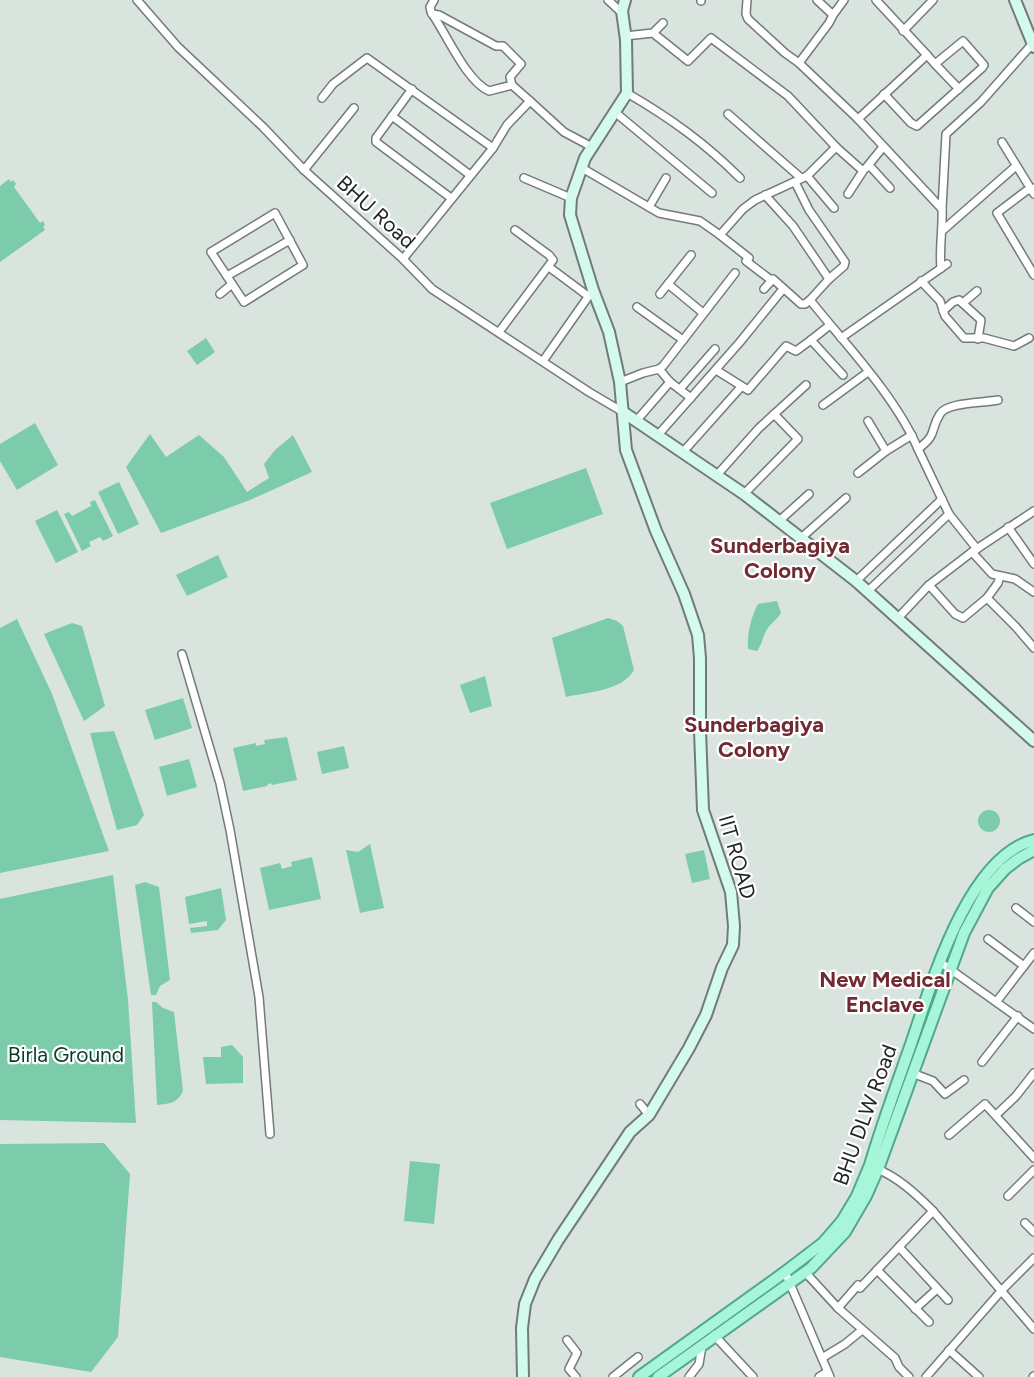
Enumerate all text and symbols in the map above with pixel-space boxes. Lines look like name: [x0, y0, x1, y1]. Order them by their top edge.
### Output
street label: BHU Road: [332, 170, 421, 253]
district label: Sunderbagiya Colony: [710, 532, 850, 584]
district label: Sunderbagiya Colony: [684, 711, 824, 763]
street label: IIT ROAD: [714, 812, 761, 902]
district label: New Medical Enclave: [819, 966, 951, 1018]
street label: BHU DLW Road: [828, 1041, 902, 1189]
park label: Birla Ground: [8, 1042, 124, 1067]

